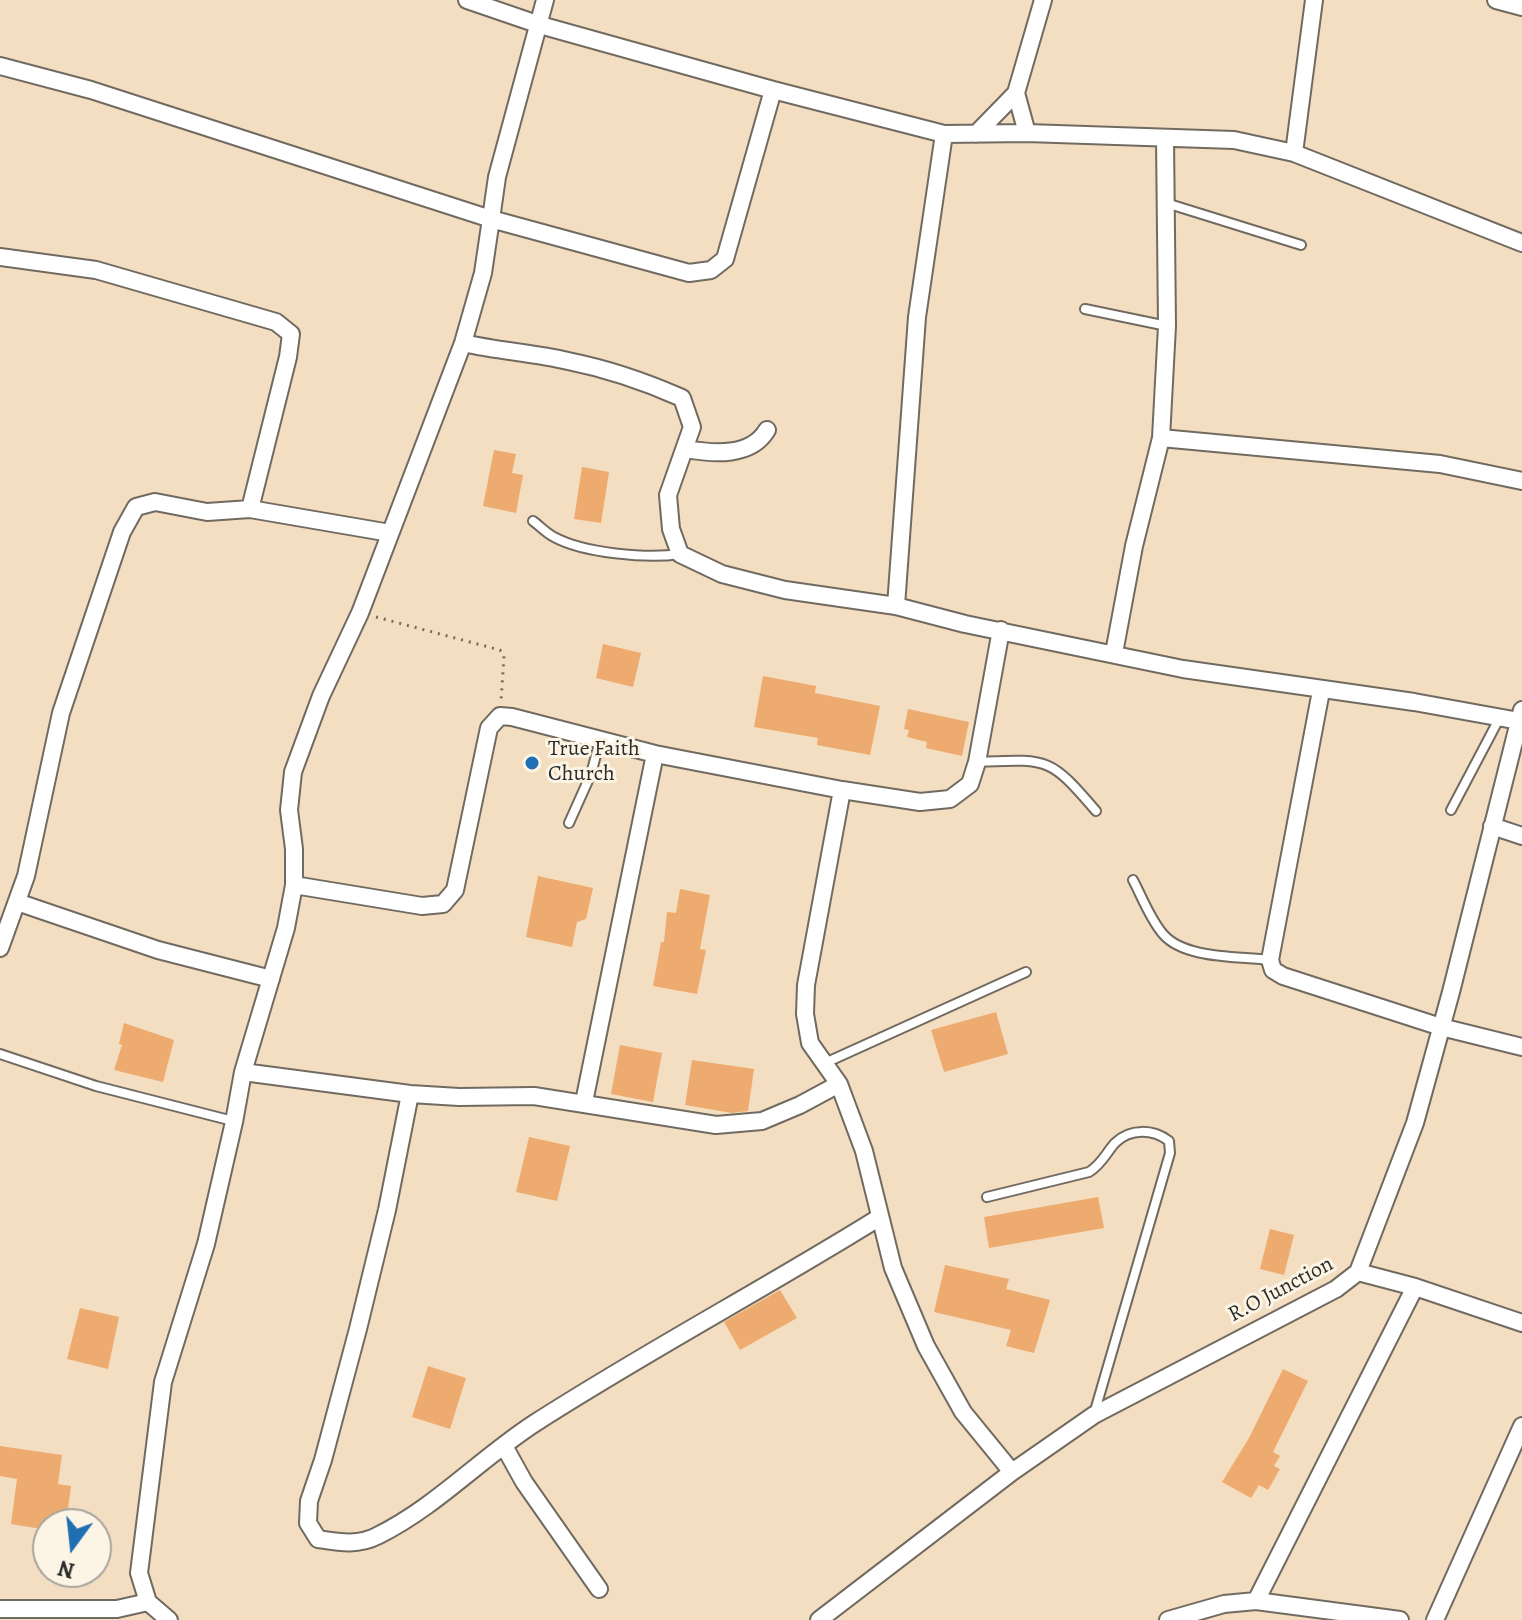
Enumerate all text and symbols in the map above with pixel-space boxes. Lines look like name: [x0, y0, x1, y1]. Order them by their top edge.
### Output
place label: True Faith Church: [548, 737, 640, 788]
marker: True Faith Church: [523, 754, 541, 772]
street label: R.O Junction: [1224, 1251, 1338, 1329]
north arrow: [32, 1508, 112, 1588]
text: N: [55, 1553, 78, 1586]

